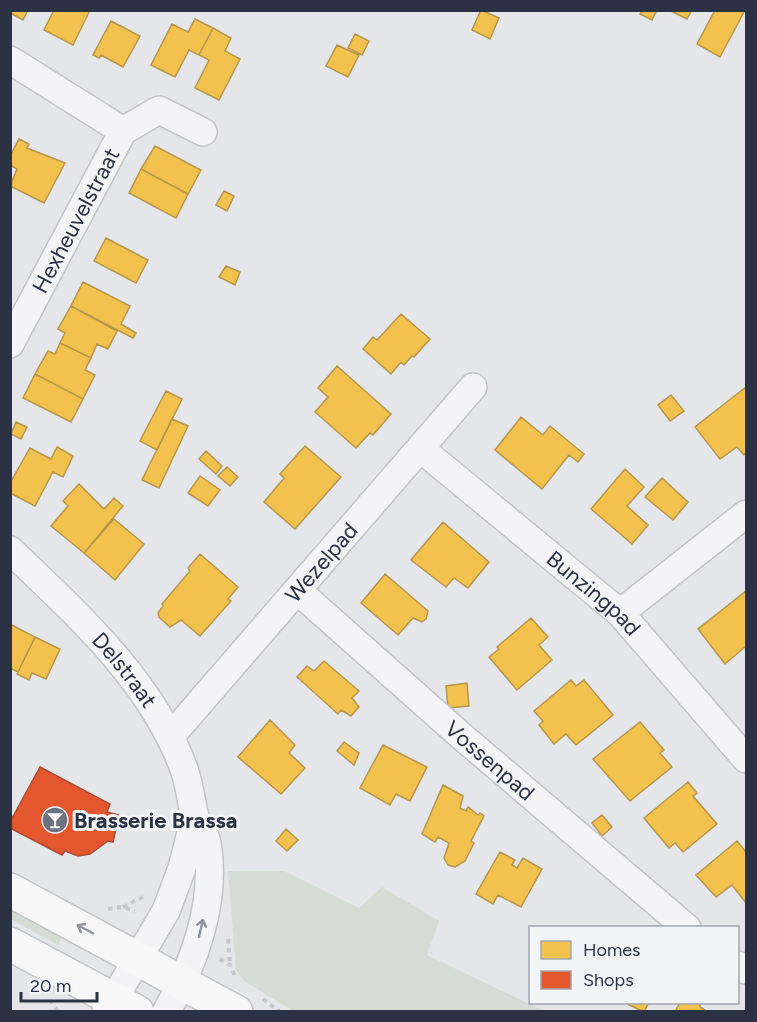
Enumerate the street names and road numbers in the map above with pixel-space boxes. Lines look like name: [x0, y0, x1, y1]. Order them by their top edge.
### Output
street label: Hexheuvelstraat: [26, 143, 125, 297]
street label: Wezelpad: [279, 517, 363, 608]
street label: Bunzingpad: [541, 545, 647, 641]
street label: Delstraat: [87, 626, 163, 712]
street label: Vossenpad: [440, 715, 540, 806]

